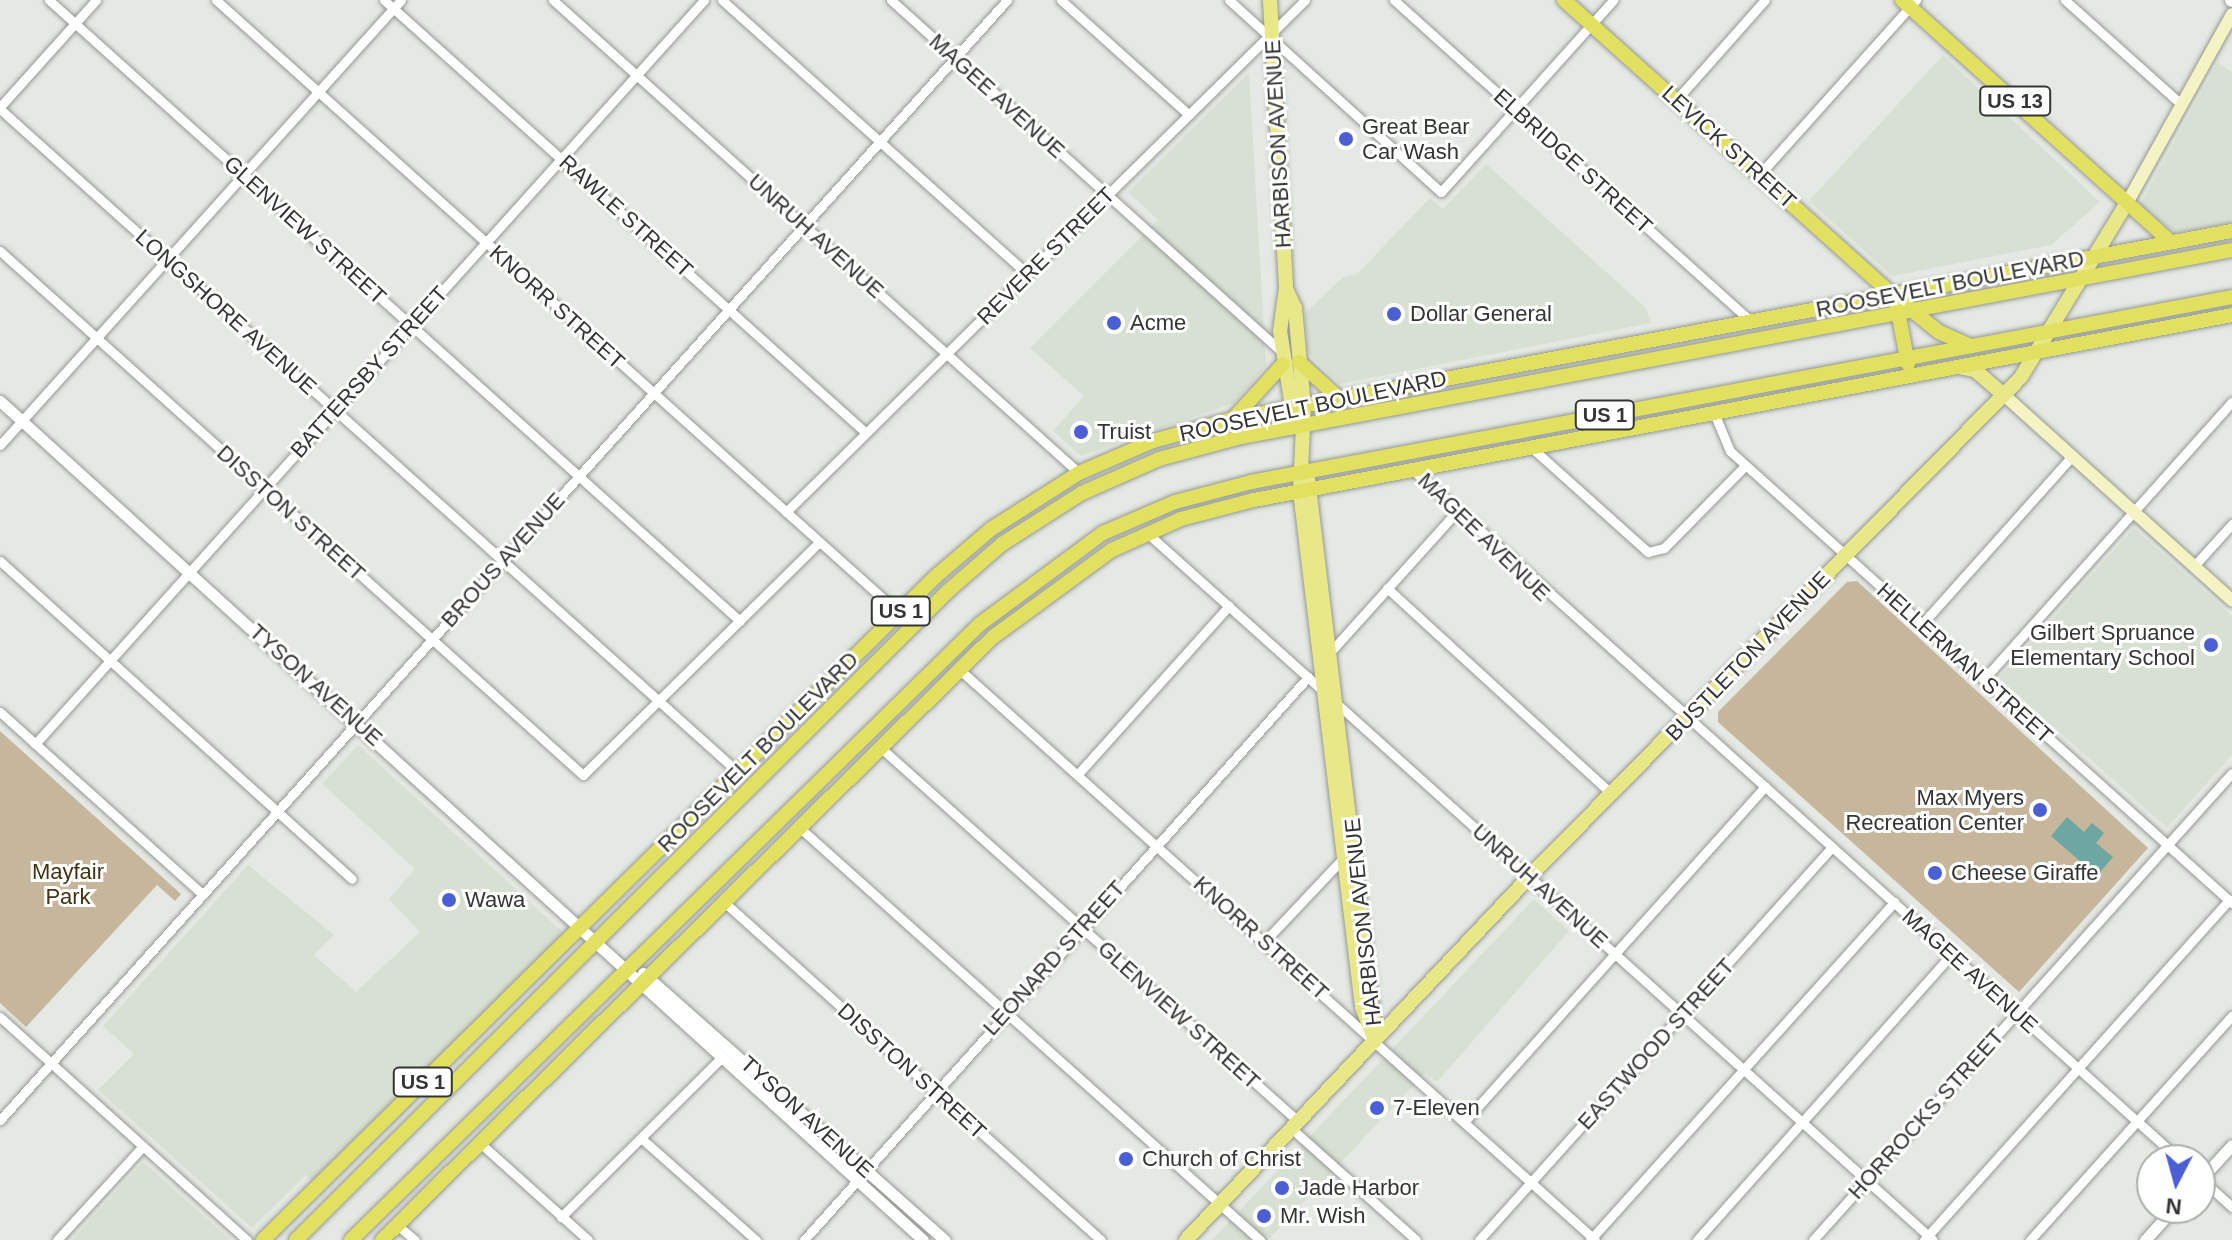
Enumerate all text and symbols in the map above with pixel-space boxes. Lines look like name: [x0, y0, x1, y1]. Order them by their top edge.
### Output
street label: MAGEE AVENUE: [923, 28, 1071, 164]
street label: HARBISON AVENUE: [1259, 39, 1297, 249]
street label: LEVICK STREET: [1657, 80, 1801, 214]
street label: ELBRIDGE STREET: [1488, 83, 1658, 239]
road number: US 13: [1979, 85, 2051, 117]
place label: Great Bear Car Wash: [1362, 113, 1470, 164]
marker: Great Bear Car Wash: [1337, 130, 1355, 148]
street label: RAWLE STREET: [554, 149, 698, 283]
street label: GLENVIEW STREET: [218, 150, 392, 310]
street label: UNRUH AVENUE: [742, 168, 890, 304]
street label: REVERE STREET: [972, 182, 1120, 330]
street label: LONGSHORE AVENUE: [130, 223, 322, 401]
street label: KNORR STREET: [484, 240, 630, 374]
street label: ROOSEVELT BOULEVARD: [1813, 245, 2087, 323]
street label: BATTERSBY STREET: [285, 281, 453, 463]
place label: Dollar General: [1410, 301, 1552, 327]
marker: Dollar General: [1385, 305, 1403, 323]
place label: Acme: [1130, 310, 1186, 336]
marker: Acme: [1105, 314, 1123, 332]
street label: ROOSEVELT BOULEVARD: [1177, 365, 1449, 447]
road number: US 1: [1573, 399, 1637, 431]
place label: Truist: [1097, 419, 1151, 445]
marker: Truist: [1072, 423, 1090, 441]
street label: DISSTON STREET: [211, 440, 371, 586]
street label: MAGEE AVENUE: [1412, 467, 1556, 607]
street label: BROUS AVENUE: [435, 487, 571, 633]
street label: BUSTLETON AVENUE: [1660, 565, 1836, 747]
street label: HELLERMAN STREET: [1872, 577, 2058, 749]
road number: US 1: [869, 595, 933, 627]
street label: TYSON AVENUE: [244, 618, 388, 752]
place label: Gilbert Spruance Elementary School: [2010, 619, 2195, 670]
marker: Gilbert Spruance Elementary School: [2202, 636, 2220, 654]
street label: ROOSEVELT BOULEVARD: [652, 646, 864, 858]
place label: Max Myers Recreation Center: [1845, 784, 2024, 836]
marker: Max Myers Recreation Center: [2031, 801, 2049, 819]
street label: HARBISON AVENUE: [1339, 816, 1387, 1028]
street label: UNRUH AVENUE: [1466, 818, 1614, 954]
park label: Mayfair Park: [32, 858, 104, 910]
place label: Cheese Giraffe: [1951, 860, 2099, 886]
marker: Cheese Giraffe: [1926, 864, 1944, 882]
street label: KNORR STREET: [1188, 871, 1334, 1005]
street label: LEONARD STREET: [978, 875, 1130, 1041]
place label: Wawa: [465, 887, 525, 913]
marker: Wawa: [440, 891, 458, 909]
street label: MAGEE AVENUE: [1896, 903, 2044, 1039]
street label: GLENVIEW STREET: [1092, 935, 1266, 1095]
street label: EASTWOOD STREET: [1572, 953, 1740, 1135]
street label: DISSTON STREET: [832, 998, 992, 1144]
street label: HORROCKS STREET: [1843, 1023, 2009, 1205]
street label: TYSON AVENUE: [735, 1050, 879, 1184]
road number: US 1: [391, 1066, 455, 1098]
place label: 7-Eleven: [1393, 1095, 1480, 1121]
marker: 7-Eleven: [1368, 1099, 1386, 1117]
north arrow: [2136, 1144, 2216, 1224]
place label: Church of Christ: [1142, 1146, 1301, 1172]
marker: Church of Christ: [1117, 1150, 1135, 1168]
place label: Jade Harbor: [1298, 1175, 1419, 1201]
marker: Jade Harbor: [1273, 1179, 1291, 1197]
text: N: [2164, 1193, 2183, 1220]
place label: Mr. Wish: [1280, 1203, 1366, 1229]
marker: Mr. Wish: [1255, 1207, 1273, 1225]

